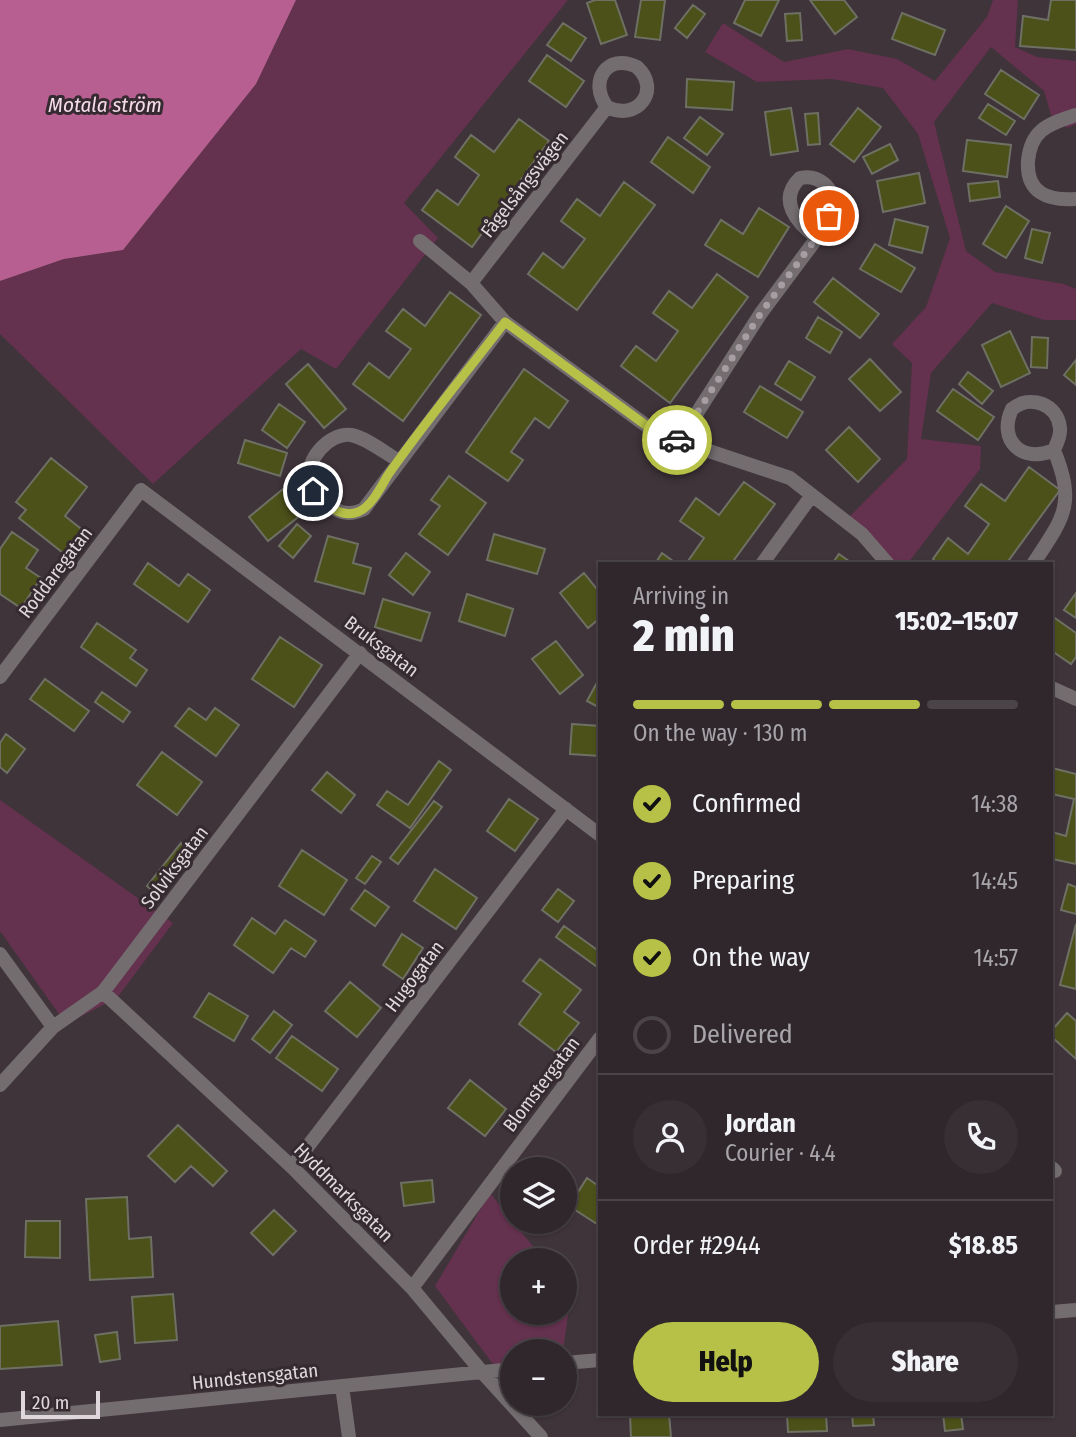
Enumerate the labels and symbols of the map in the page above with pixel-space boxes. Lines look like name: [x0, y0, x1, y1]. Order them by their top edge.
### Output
water label: Motala ström: [48, 92, 162, 118]
street label: Fågelsångsvägen: [476, 127, 573, 242]
pin: [799, 186, 859, 246]
courier: [642, 405, 712, 475]
pin: [283, 461, 343, 521]
street label: Roddaregatan: [14, 522, 97, 623]
street label: Bruksgatan: [340, 611, 423, 682]
street label: Solviksgatan: [136, 821, 213, 913]
street label: Hugogatan: [380, 936, 449, 1017]
street label: Blomstergatan: [498, 1032, 585, 1136]
street label: Hyddmarksgatan: [289, 1138, 398, 1247]
street label: Hundstensgatan: [191, 1358, 319, 1395]
scale bar: [21, 1388, 100, 1420]

